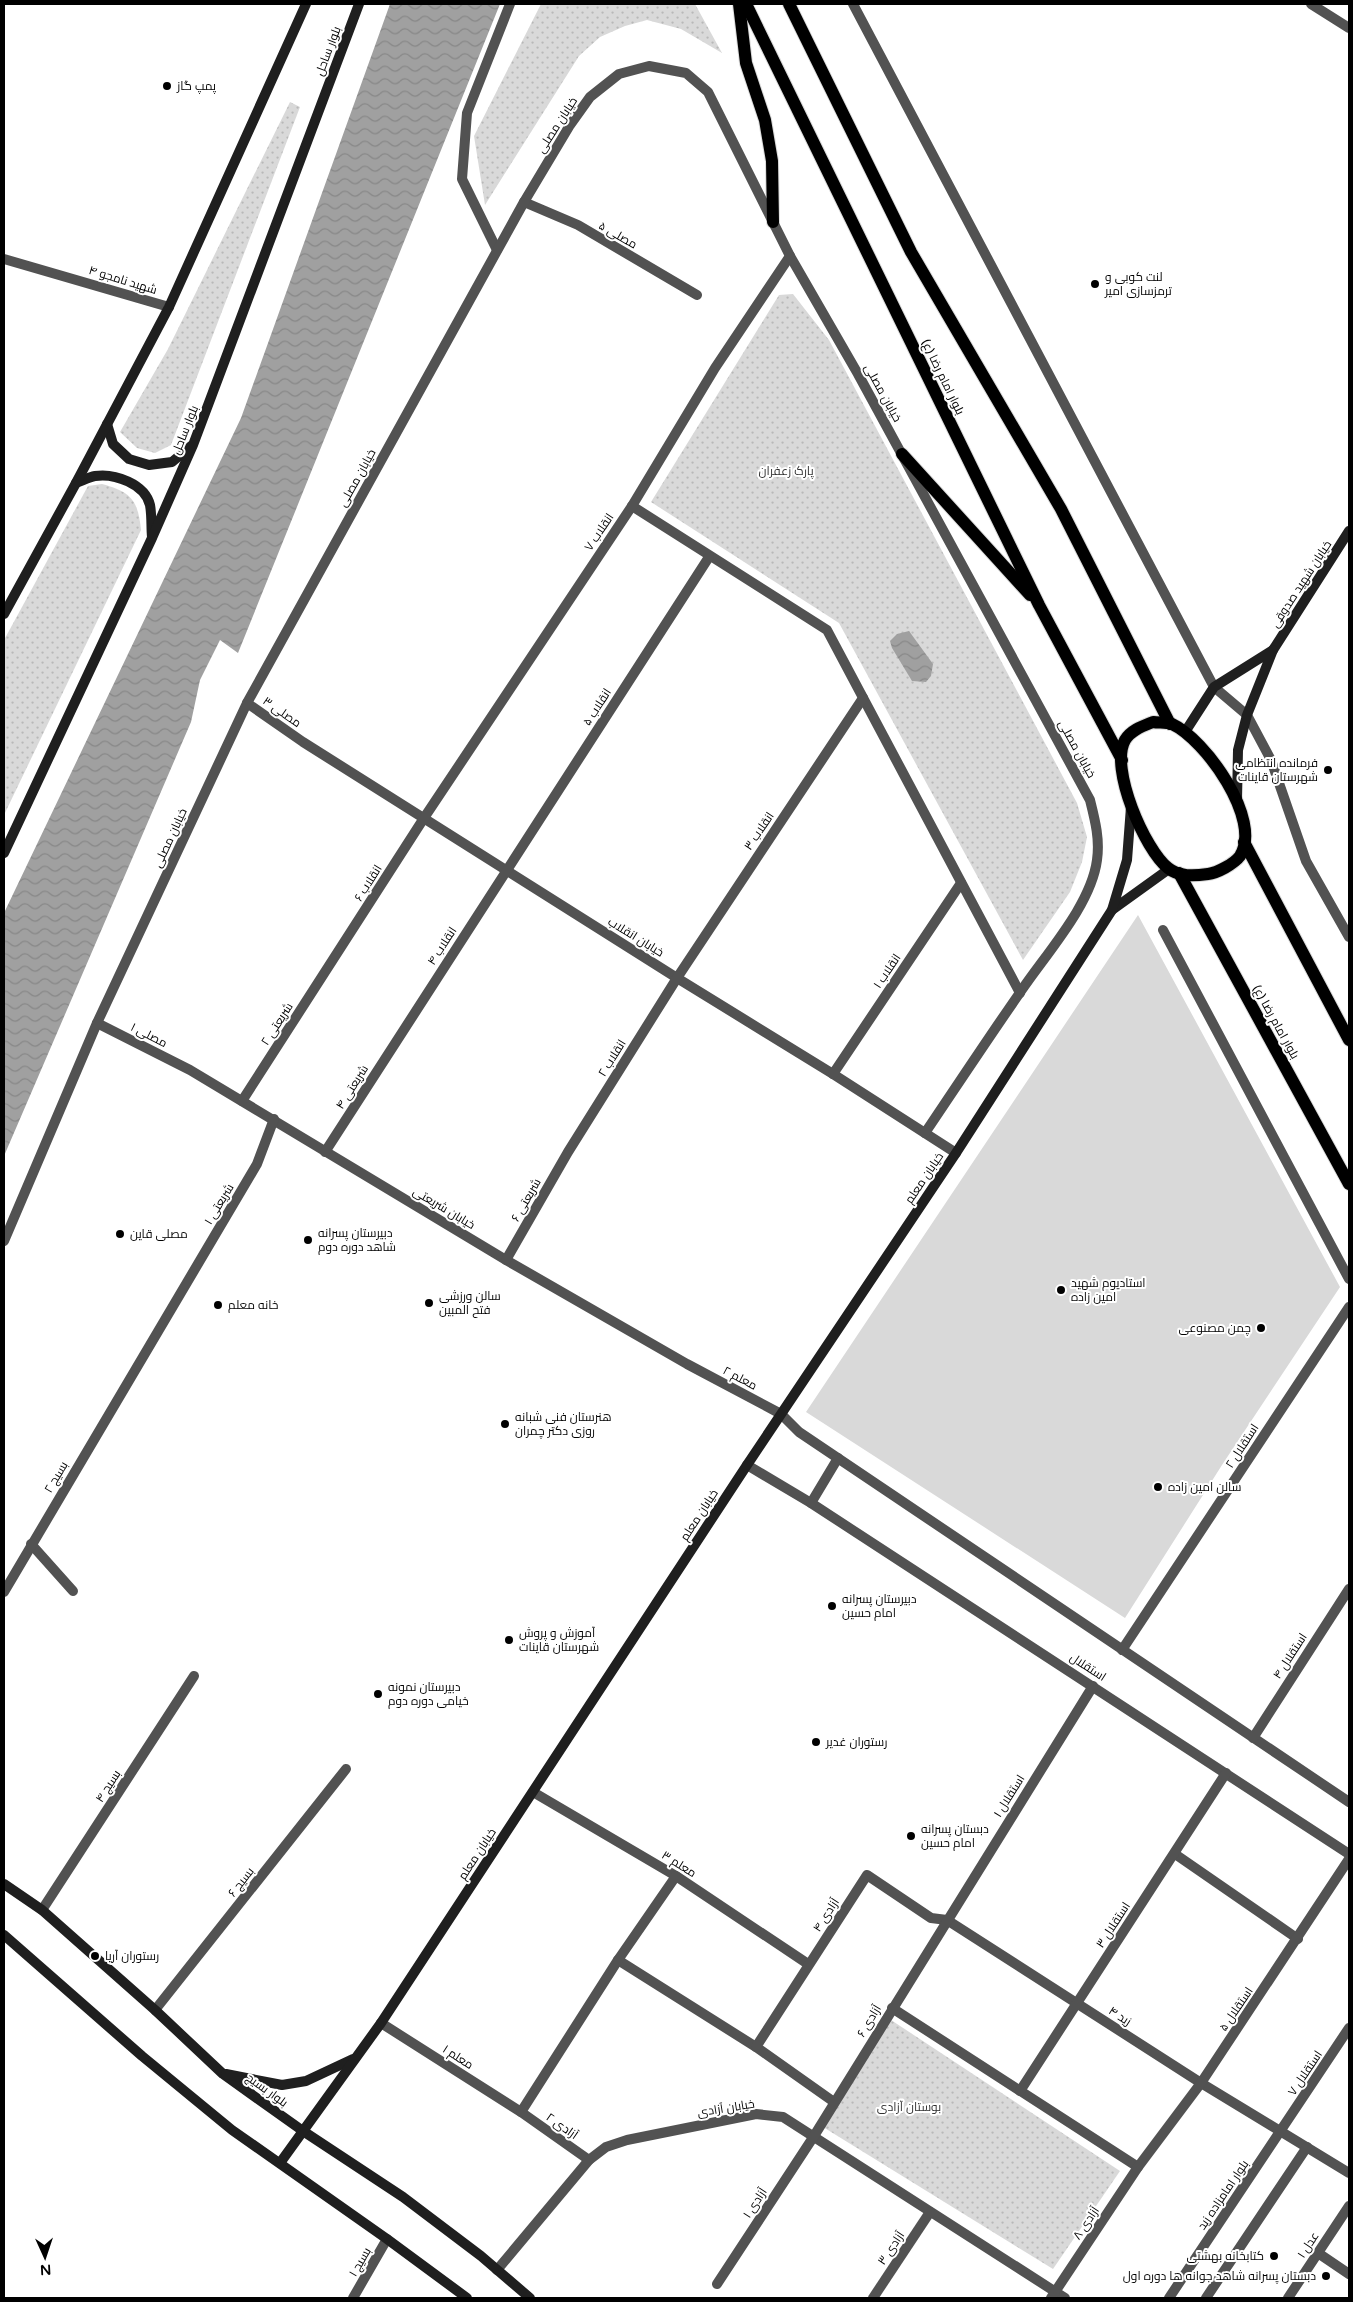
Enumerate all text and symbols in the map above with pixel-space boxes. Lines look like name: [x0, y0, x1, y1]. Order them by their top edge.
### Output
street label: بلوار ساحل: [312, 24, 344, 78]
place label: پمپ گاز: [176, 79, 217, 95]
marker: پمپ گاز: [161, 80, 173, 92]
street label: خیابان مصلی: [534, 94, 580, 156]
street label: مصلی ۵: [596, 218, 640, 252]
street label: شهید نامجو ۴: [87, 263, 159, 297]
place label: لنت کوبی و ترمزسازی امیر: [1104, 270, 1172, 298]
marker: لنت کوبی و ترمزسازی امیر: [1089, 278, 1101, 290]
street label: بلوار امام رضا (ع): [918, 337, 967, 417]
street label: خیابان مصلی: [861, 362, 905, 424]
street label: بلوار ساحل: [169, 403, 201, 457]
street label: خیابان مصلی: [335, 447, 379, 509]
park label: پارک زعفران: [758, 464, 814, 480]
street label: انقلاب ۷: [581, 511, 617, 553]
street label: خیابان شهید صدوقی: [1268, 538, 1334, 630]
street label: انقلاب ۵: [580, 686, 614, 728]
street label: مصلی ۳: [260, 694, 304, 730]
street label: خیابان مصلی: [1055, 718, 1099, 780]
place label: فرمانده انتظامی شهرستان قاینات: [1235, 756, 1318, 784]
marker: فرمانده انتظامی شهرستان قاینات: [1322, 764, 1334, 776]
street label: خیابان مصلی: [150, 806, 190, 870]
street label: انقلاب ۳: [741, 809, 777, 853]
street label: انقلاب ۶: [351, 862, 385, 904]
street label: خیابان انقلاب: [605, 914, 667, 960]
street label: انقلاب ۴: [424, 924, 460, 968]
street label: انقلاب ۱: [870, 951, 904, 991]
street label: بلوار امام رضا (ع): [1249, 983, 1302, 1062]
street label: شریعتی ۲: [258, 1000, 296, 1048]
street label: مصلی ۱: [128, 1020, 170, 1050]
street label: انقلاب ۲: [595, 1037, 629, 1079]
street label: شریعتی ۴: [333, 1062, 371, 1112]
street label: خیابان معلم: [902, 1150, 947, 1207]
street label: شریعتی ۶: [508, 1176, 544, 1224]
street label: شریعتی ۱: [201, 1181, 237, 1227]
street label: خیابان شریعتی: [410, 1184, 478, 1232]
place label: دبیرستان پسرانه شاهد دوره دوم: [318, 1226, 396, 1255]
place label: مصلی قاین: [130, 1227, 188, 1241]
marker: مصلی قاین: [114, 1228, 126, 1240]
marker: دبیرستان پسرانه شاهد دوره دوم: [302, 1234, 314, 1246]
place label: استادیوم شهید امین زاده: [1071, 1276, 1146, 1304]
marker: استادیوم شهید امین زاده: [1055, 1284, 1067, 1296]
place label: سالن ورزشی فتح المبین: [439, 1289, 501, 1318]
marker: سالن ورزشی فتح المبین: [423, 1297, 435, 1309]
place label: خانه معلم: [228, 1298, 278, 1313]
marker: خانه معلم: [212, 1299, 224, 1311]
place label: چمن مصنوعی: [1179, 1321, 1251, 1337]
marker: چمن مصنوعی: [1255, 1322, 1267, 1334]
street label: معلم ۲: [720, 1363, 759, 1394]
place label: هنرستان فنی شبانه روزی دکتر چمران: [515, 1410, 611, 1440]
marker: هنرستان فنی شبانه روزی دکتر چمران: [499, 1418, 511, 1430]
street label: استقلال ۲: [1223, 1421, 1261, 1471]
street label: بسیج ۲: [41, 1459, 72, 1496]
place label: سالن امین زاده: [1168, 1480, 1242, 1494]
marker: سالن امین زاده: [1152, 1481, 1164, 1493]
street label: خیابان معلم: [677, 1487, 722, 1544]
place label: دبیرستان پسرانه امام حسین: [842, 1592, 917, 1621]
marker: دبیرستان پسرانه امام حسین: [826, 1600, 838, 1612]
place label: آموزش و پروش شهرستان قاینات: [519, 1626, 599, 1654]
street label: استقلال ۴: [1270, 1631, 1310, 1681]
marker: آموزش و پروش شهرستان قاینات: [503, 1634, 515, 1646]
street label: استقلال: [1067, 1650, 1109, 1684]
place label: دبیرستان نمونه خیامی دوره دوم: [388, 1680, 469, 1709]
marker: دبیرستان نمونه خیامی دوره دوم: [372, 1688, 384, 1700]
place label: رستوران غدیر: [825, 1735, 887, 1749]
marker: رستوران غدیر: [810, 1736, 822, 1748]
street label: بسیج ۴: [92, 1767, 124, 1805]
street label: استقلال ۱: [991, 1772, 1027, 1820]
place label: دبستان پسرانه امام حسین: [921, 1822, 989, 1851]
street label: خیابان معلم: [455, 1826, 500, 1883]
marker: دبستان پسرانه امام حسین: [905, 1830, 917, 1842]
street label: معلم ۳: [659, 1848, 699, 1881]
street label: بسیج ۶: [225, 1865, 258, 1900]
street label: آزادی ۴: [810, 1895, 842, 1934]
street label: استقلال ۳: [1093, 1900, 1133, 1950]
place label: رستوران آریا: [105, 1949, 159, 1963]
marker: رستوران آریا: [89, 1950, 101, 1962]
street label: استقلال ۵: [1216, 1984, 1256, 2034]
street label: آزادی ۶: [854, 2002, 884, 2040]
street label: زید ۴: [1106, 2004, 1134, 2028]
street label: معلم ۱: [439, 2042, 476, 2073]
street label: استقلال ۷: [1285, 2048, 1325, 2098]
street label: بلوار بسیج: [243, 2070, 290, 2111]
street label: خیابان آزادی: [696, 2097, 756, 2119]
park label: بوستان آزادی: [877, 2100, 941, 2114]
street label: آزادی ۲: [543, 2110, 581, 2142]
street label: بلوار امامزاده زید: [1195, 2157, 1251, 2233]
street label: آزادی ۱: [740, 2185, 770, 2221]
street label: آزادی ۸: [1070, 2203, 1103, 2242]
street label: آزادی ۳: [875, 2228, 908, 2267]
street label: عدل ۱: [1294, 2229, 1322, 2261]
north arrow: [20, 2232, 70, 2282]
street label: بسیج ۱: [346, 2245, 375, 2280]
place label: کتابخانه بهشتی: [1187, 2249, 1264, 2263]
marker: کتابخانه بهشتی: [1268, 2250, 1280, 2262]
text: N: [40, 2261, 52, 2278]
place label: دبستان پسرانه شاهد جوانه ها دوره اول: [1123, 2269, 1316, 2285]
marker: دبستان پسرانه شاهد جوانه ها دوره اول: [1320, 2270, 1332, 2282]

